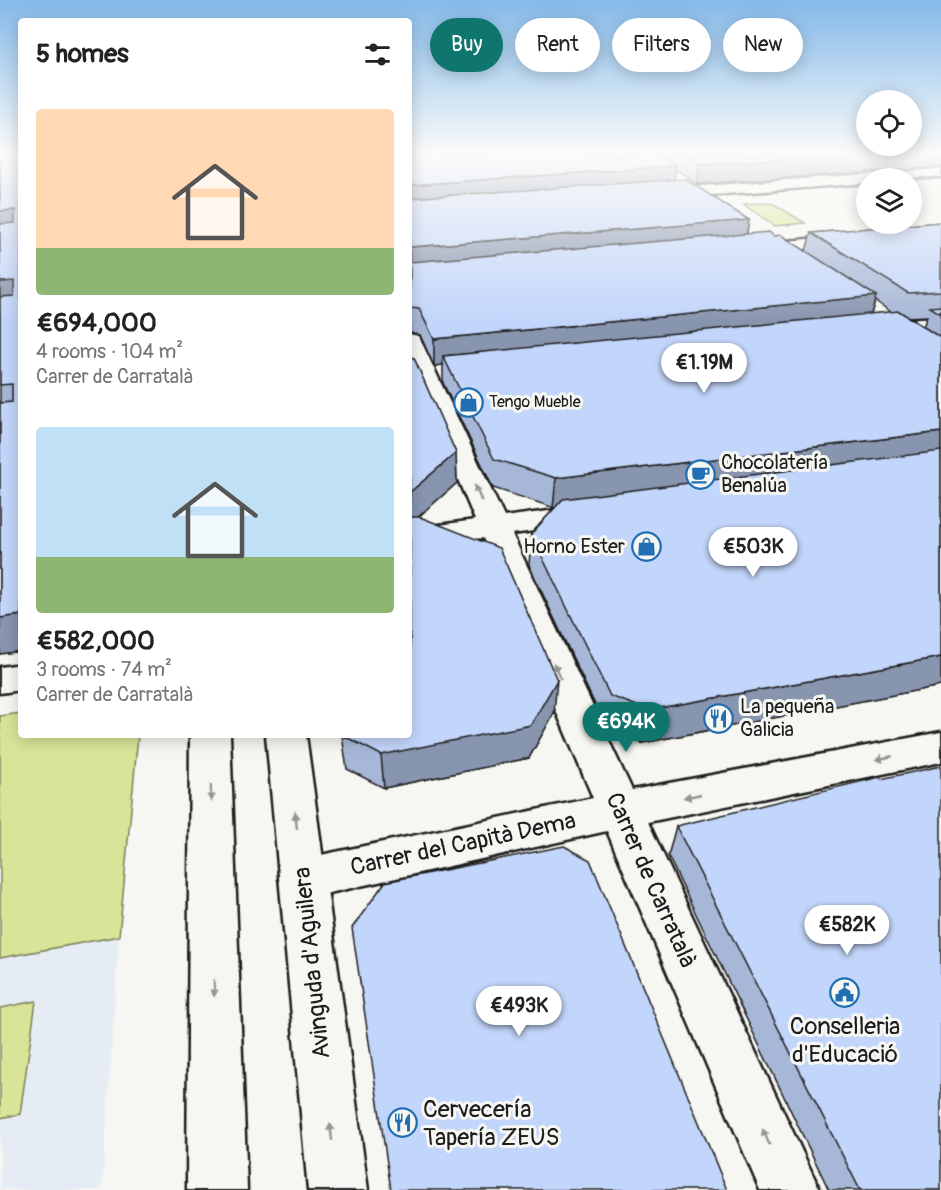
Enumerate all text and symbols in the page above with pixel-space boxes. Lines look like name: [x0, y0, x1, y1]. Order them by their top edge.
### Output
chip: Buy: [430, 18, 503, 72]
chip: Rent: [515, 18, 600, 72]
chip: Filters: [612, 18, 711, 72]
chip: New: [723, 18, 803, 72]
text: 5 homes: [36, 38, 129, 70]
icon: filters: [361, 38, 394, 71]
map controls: [856, 90, 922, 234]
button: locate: [856, 90, 922, 156]
icon: home: [161, 148, 269, 256]
button: layers: [856, 168, 922, 234]
text: €694,000: [36, 307, 157, 339]
text: 4 rooms · 104 m²: [36, 339, 183, 364]
pin: €1.19M: [655, 343, 753, 394]
text: €1.19M: [675, 350, 733, 375]
text: Carrer de Carratalà: [36, 364, 193, 389]
shop icon: Tengo Mueble: [452, 386, 484, 418]
place label: Tengo Mueble: [489, 392, 581, 412]
place label: Chocolatería Benalúa: [721, 450, 828, 498]
cafe icon: Chocolatería Benalúa: [684, 458, 716, 490]
icon: home: [161, 466, 269, 574]
one-way arrow: [473, 484, 483, 502]
pin: €503K: [711, 527, 795, 578]
shop icon: Horno Ester: [630, 530, 662, 562]
place label: Horno Ester: [523, 534, 625, 559]
text: €503K: [723, 534, 783, 559]
text: €582,000: [36, 625, 155, 657]
text: 3 rooms · 74 m²: [36, 657, 172, 682]
one-way arrow: [553, 663, 562, 680]
text: Carrer de Carratalà: [36, 682, 193, 707]
place label: La pequeña Galicia: [740, 694, 834, 742]
pin: €694K: [584, 702, 668, 753]
restaurant icon: La pequeña Galicia: [703, 702, 735, 734]
text: €694K: [597, 709, 655, 734]
one-way arrow: [874, 754, 893, 763]
one-way arrow: [206, 784, 216, 803]
street label: Carrer de Carratalà: [599, 788, 703, 972]
one-way arrow: [683, 792, 702, 801]
street label: Carrer del Capità Dema: [348, 806, 578, 882]
one-way arrow: [291, 811, 301, 830]
street label: Avinguda d'Aguilera: [288, 866, 336, 1060]
pin: €582K: [805, 905, 889, 956]
text: €582K: [818, 912, 876, 937]
public building icon: Conselleria d'Educació: [829, 977, 861, 1009]
one-way arrow: [209, 979, 219, 998]
pin: €493K: [477, 986, 561, 1037]
text: €493K: [490, 993, 548, 1018]
place label: Conselleria d'Educació: [790, 1012, 900, 1069]
place label: Cervecería Tapería ZEUS: [423, 1095, 560, 1152]
restaurant icon: Cervecería Tapería ZEUS: [386, 1107, 418, 1139]
one-way arrow: [326, 1122, 336, 1141]
one-way arrow: [761, 1127, 771, 1145]

